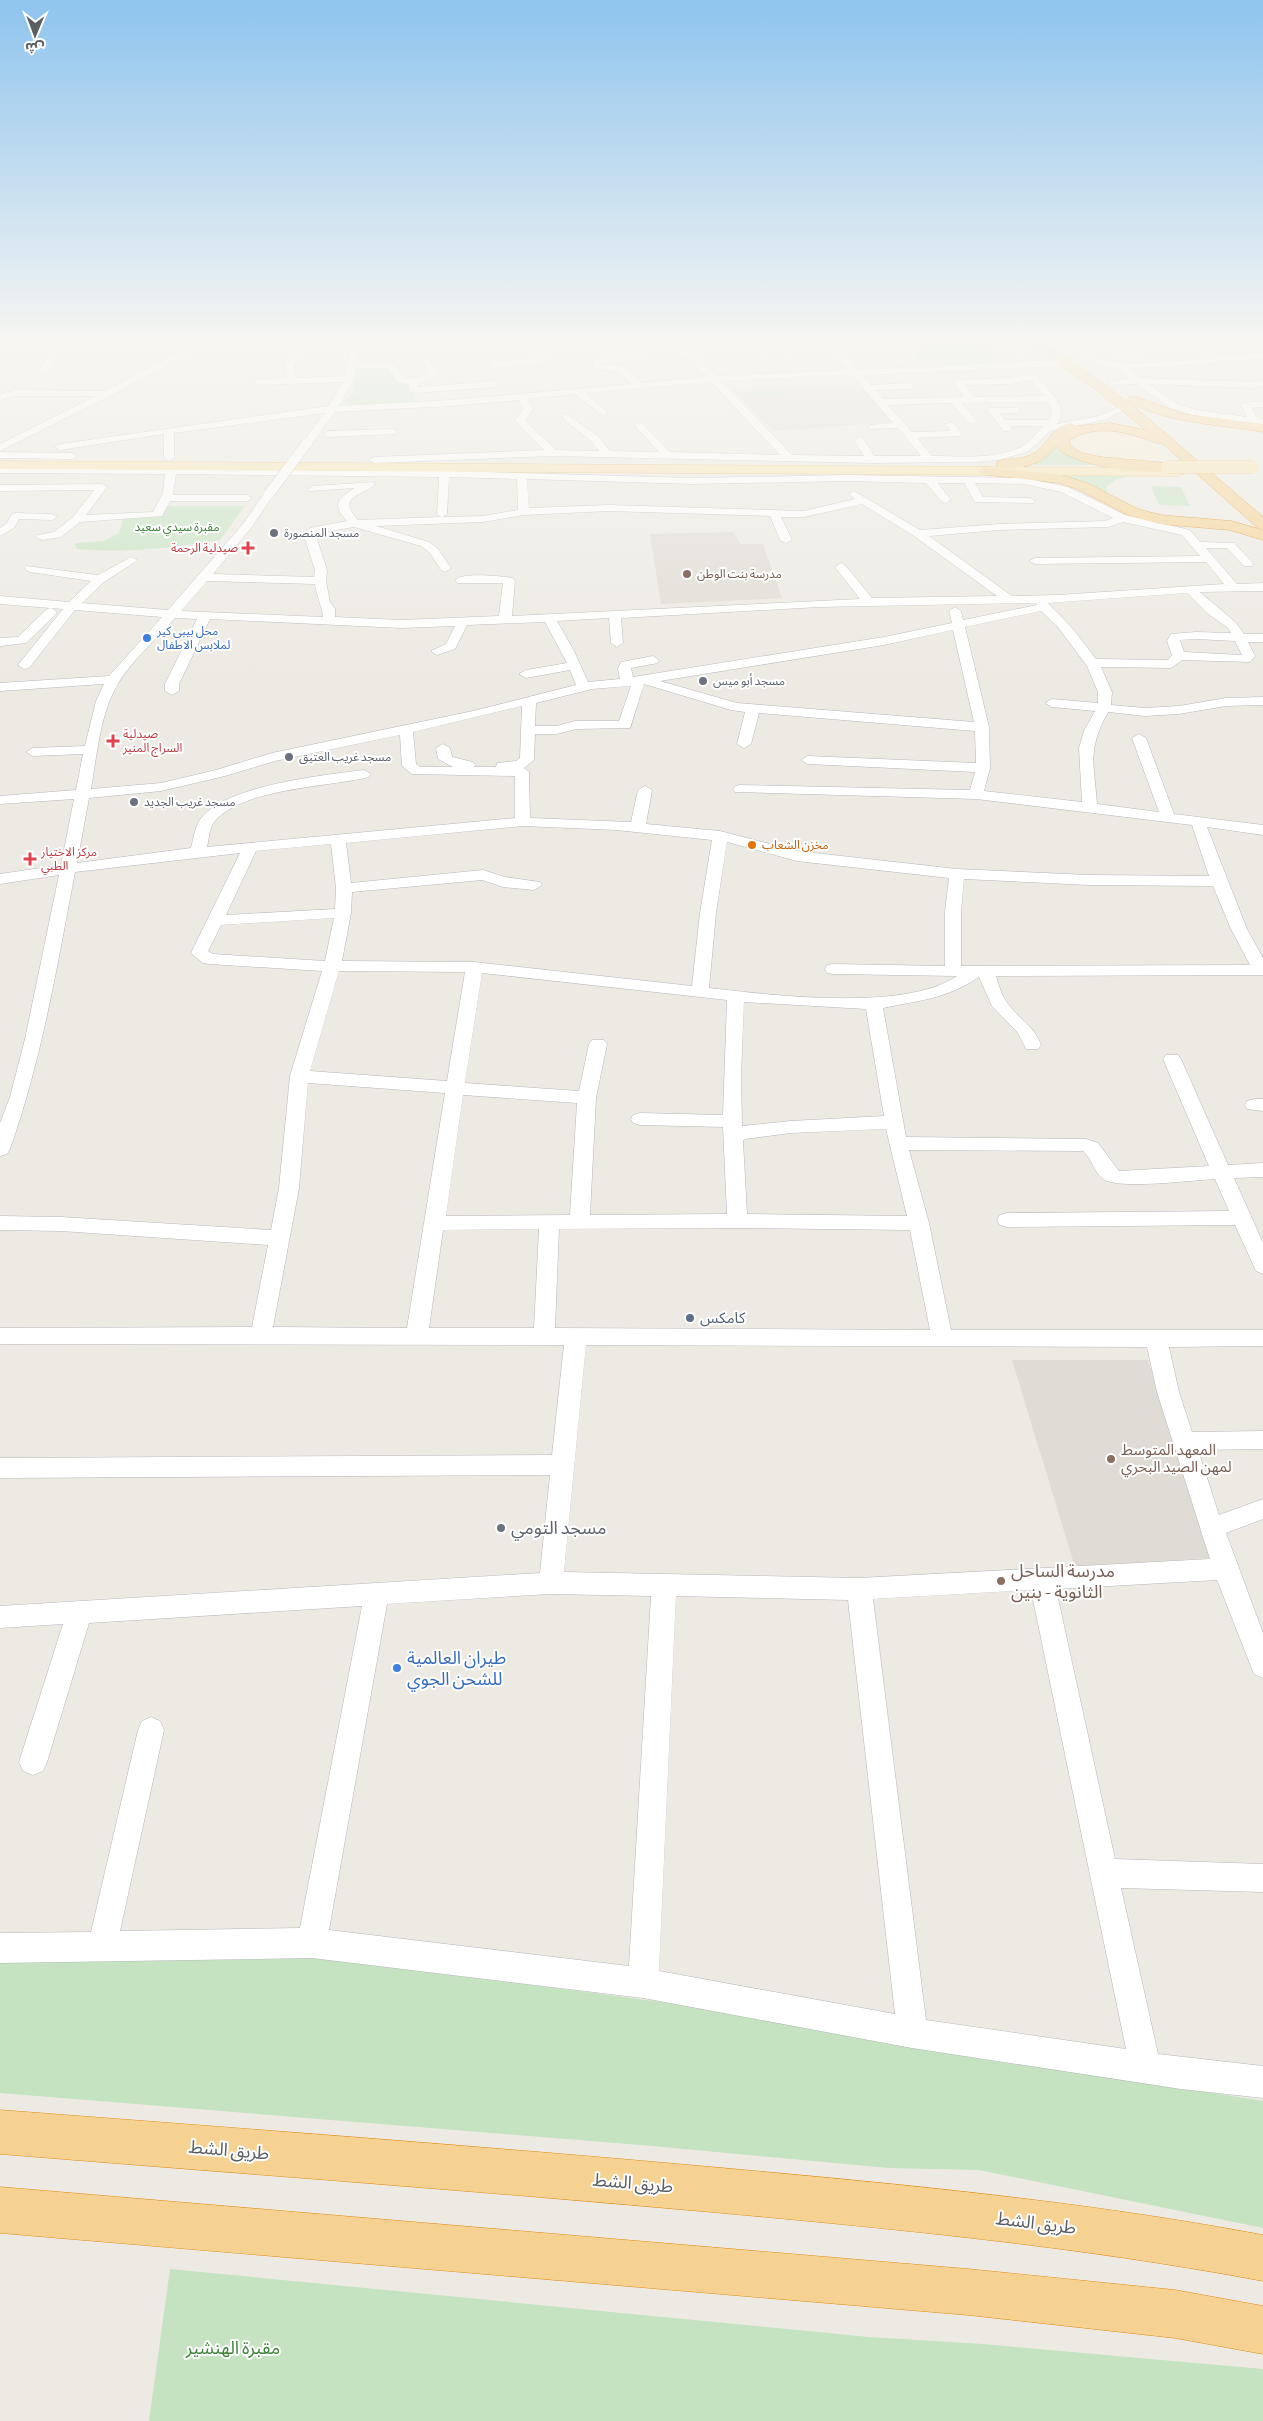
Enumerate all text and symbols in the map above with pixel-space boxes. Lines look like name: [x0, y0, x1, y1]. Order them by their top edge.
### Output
north arrow: [10, 10, 60, 60]
text: ش: [25, 39, 45, 56]
park label: مقبرة سيدي سعيد: [134, 520, 220, 537]
place label: مسجد المنصورة: [284, 526, 359, 541]
marker: مسجد المنصورة: [268, 527, 280, 539]
place label: صيدلية الرحمة: [171, 541, 238, 556]
marker: صيدلية الرحمة: [242, 542, 254, 554]
place label: مدرسة بنت الوطن: [697, 567, 782, 582]
marker: مدرسة بنت الوطن: [681, 568, 693, 580]
place label: محل بيبي كير لملابس الاطفال: [156, 624, 230, 653]
marker: محل بيبي كير لملابس الاطفال: [141, 632, 153, 644]
place label: مسجد أبو ميس: [713, 673, 785, 689]
marker: مسجد أبو ميس: [697, 675, 709, 687]
place label: صيدلية السراج المنير: [122, 727, 182, 757]
marker: صيدلية السراج المنير: [107, 735, 119, 747]
place label: مسجد غريب العتيق: [299, 750, 391, 765]
marker: مسجد غريب العتيق: [283, 751, 295, 763]
place label: مسجد غريب الجديد: [144, 795, 235, 810]
marker: مسجد غريب الجديد: [128, 796, 140, 808]
place label: مخزن الشعاب: [762, 838, 829, 853]
marker: مخزن الشعاب: [746, 839, 758, 851]
place label: مركز الاختيار الطبي: [40, 845, 97, 876]
marker: مركز الاختيار الطبي: [23, 852, 37, 866]
place label: كامكس: [700, 1309, 746, 1328]
marker: كامكس: [684, 1312, 696, 1324]
place label: المعهد المتوسط لمهن الصيد البحري: [1121, 1441, 1232, 1478]
marker: المعهد المتوسط لمهن الصيد البحري: [1105, 1453, 1117, 1465]
place label: مسجد التومي: [511, 1518, 607, 1541]
marker: مسجد التومي: [495, 1522, 507, 1534]
place label: مدرسة الساحل الثانوية - بنين: [1011, 1561, 1115, 1603]
marker: مدرسة الساحل الثانوية - بنين: [995, 1575, 1007, 1587]
place label: طيران العالمية للشحن الجوي: [407, 1648, 506, 1692]
marker: طيران العالمية للشحن الجوي: [391, 1662, 403, 1674]
street label: طريق الشط: [188, 2137, 270, 2164]
street label: طريق الشط: [592, 2170, 674, 2197]
street label: طريق الشط: [995, 2208, 1077, 2239]
park label: مقبرة الهنشير: [185, 2338, 280, 2359]

